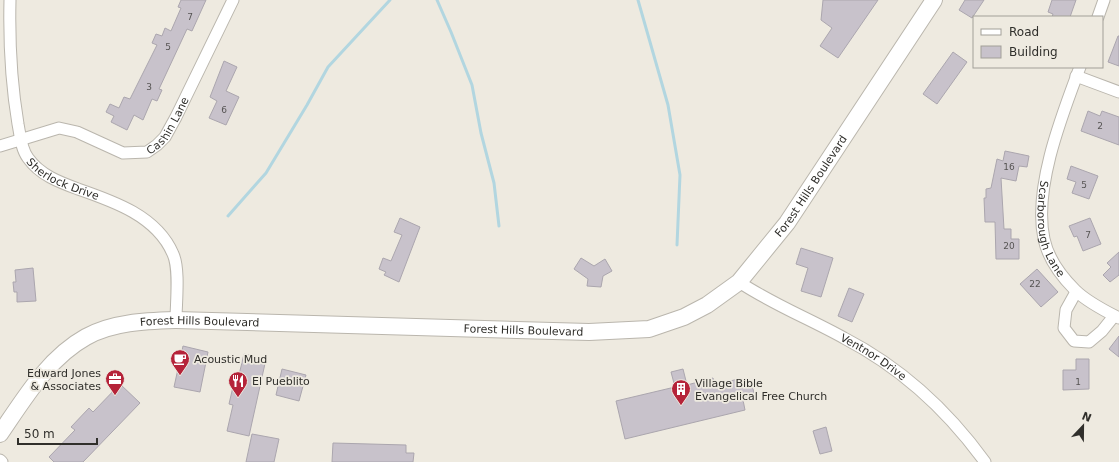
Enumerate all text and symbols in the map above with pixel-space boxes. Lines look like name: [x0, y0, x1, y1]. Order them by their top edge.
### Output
house number: 7: [187, 12, 193, 22]
legend: [973, 16, 1103, 68]
text: Road: [1009, 25, 1039, 39]
house number: 5: [165, 42, 171, 52]
text: Building: [1009, 45, 1058, 59]
house number: 3: [146, 82, 152, 92]
street label: Cashin Lane: [144, 95, 192, 157]
house number: 6: [221, 105, 227, 115]
house number: 2: [1097, 121, 1103, 131]
street label: Forest Hills Boulevard: [772, 133, 850, 240]
street label: Sherlock Drive: [24, 156, 101, 203]
house number: 16: [1003, 162, 1015, 172]
street label: Scarborough Lane: [1035, 179, 1067, 280]
house number: 5: [1081, 180, 1087, 190]
house number: 7: [1085, 230, 1091, 240]
house number: 20: [1003, 241, 1015, 251]
house number: 22: [1029, 279, 1041, 289]
street label: Forest Hills Boulevard: [139, 314, 260, 329]
street label: Forest Hills Boulevard: [463, 322, 583, 339]
street label: Ventnor Drive: [838, 331, 909, 383]
cafe icon: Acoustic Mud: [169, 348, 191, 376]
place label: Acoustic Mud: [194, 353, 267, 366]
place label: Edward Jones & Associates: [27, 367, 101, 393]
office icon: Edward Jones & Associates: [104, 368, 126, 396]
restaurant icon: El Pueblito: [227, 370, 249, 398]
place label: El Pueblito: [252, 375, 310, 388]
place label: Village Bible Evangelical Free Church: [695, 377, 827, 403]
house number: 1: [1075, 377, 1081, 387]
building icon: Village Bible Evangelical Free Church: [670, 378, 692, 406]
north arrow: [1063, 406, 1103, 446]
text: N: [1080, 409, 1093, 425]
scale bar: [18, 420, 97, 446]
text: 50 m: [24, 427, 55, 441]

